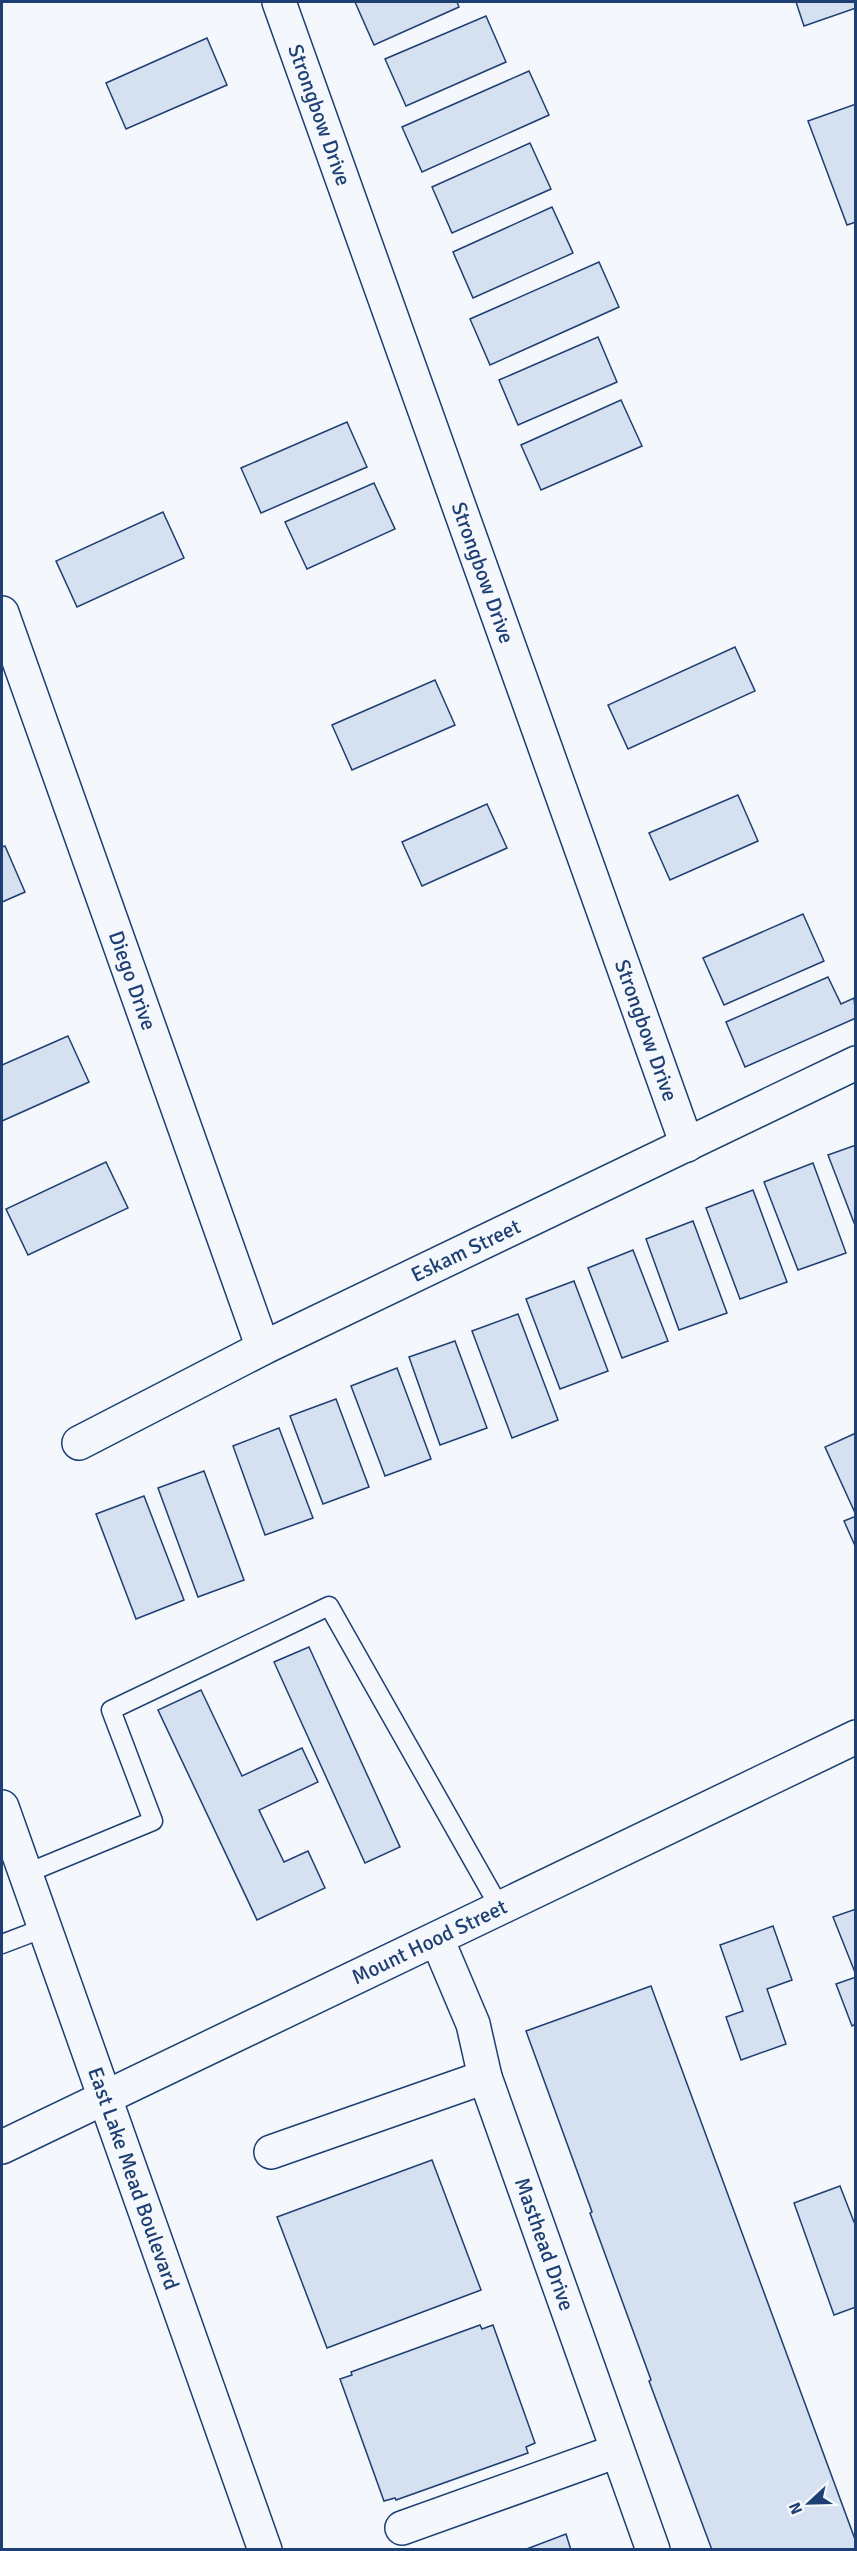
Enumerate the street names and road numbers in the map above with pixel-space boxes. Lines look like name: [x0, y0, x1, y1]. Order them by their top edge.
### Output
street label: Strongbow Drive: [282, 41, 357, 189]
street label: Strongbow Drive: [446, 498, 520, 647]
street label: Diego Drive: [103, 927, 162, 1034]
street label: Strongbow Drive: [609, 956, 683, 1105]
street label: Eskam Street: [407, 1213, 525, 1288]
street label: Mount Hood Street: [347, 1893, 511, 1990]
street label: East Lake Mead Boulevard: [82, 2064, 185, 2293]
street label: Masthead Drive: [509, 2174, 580, 2314]

